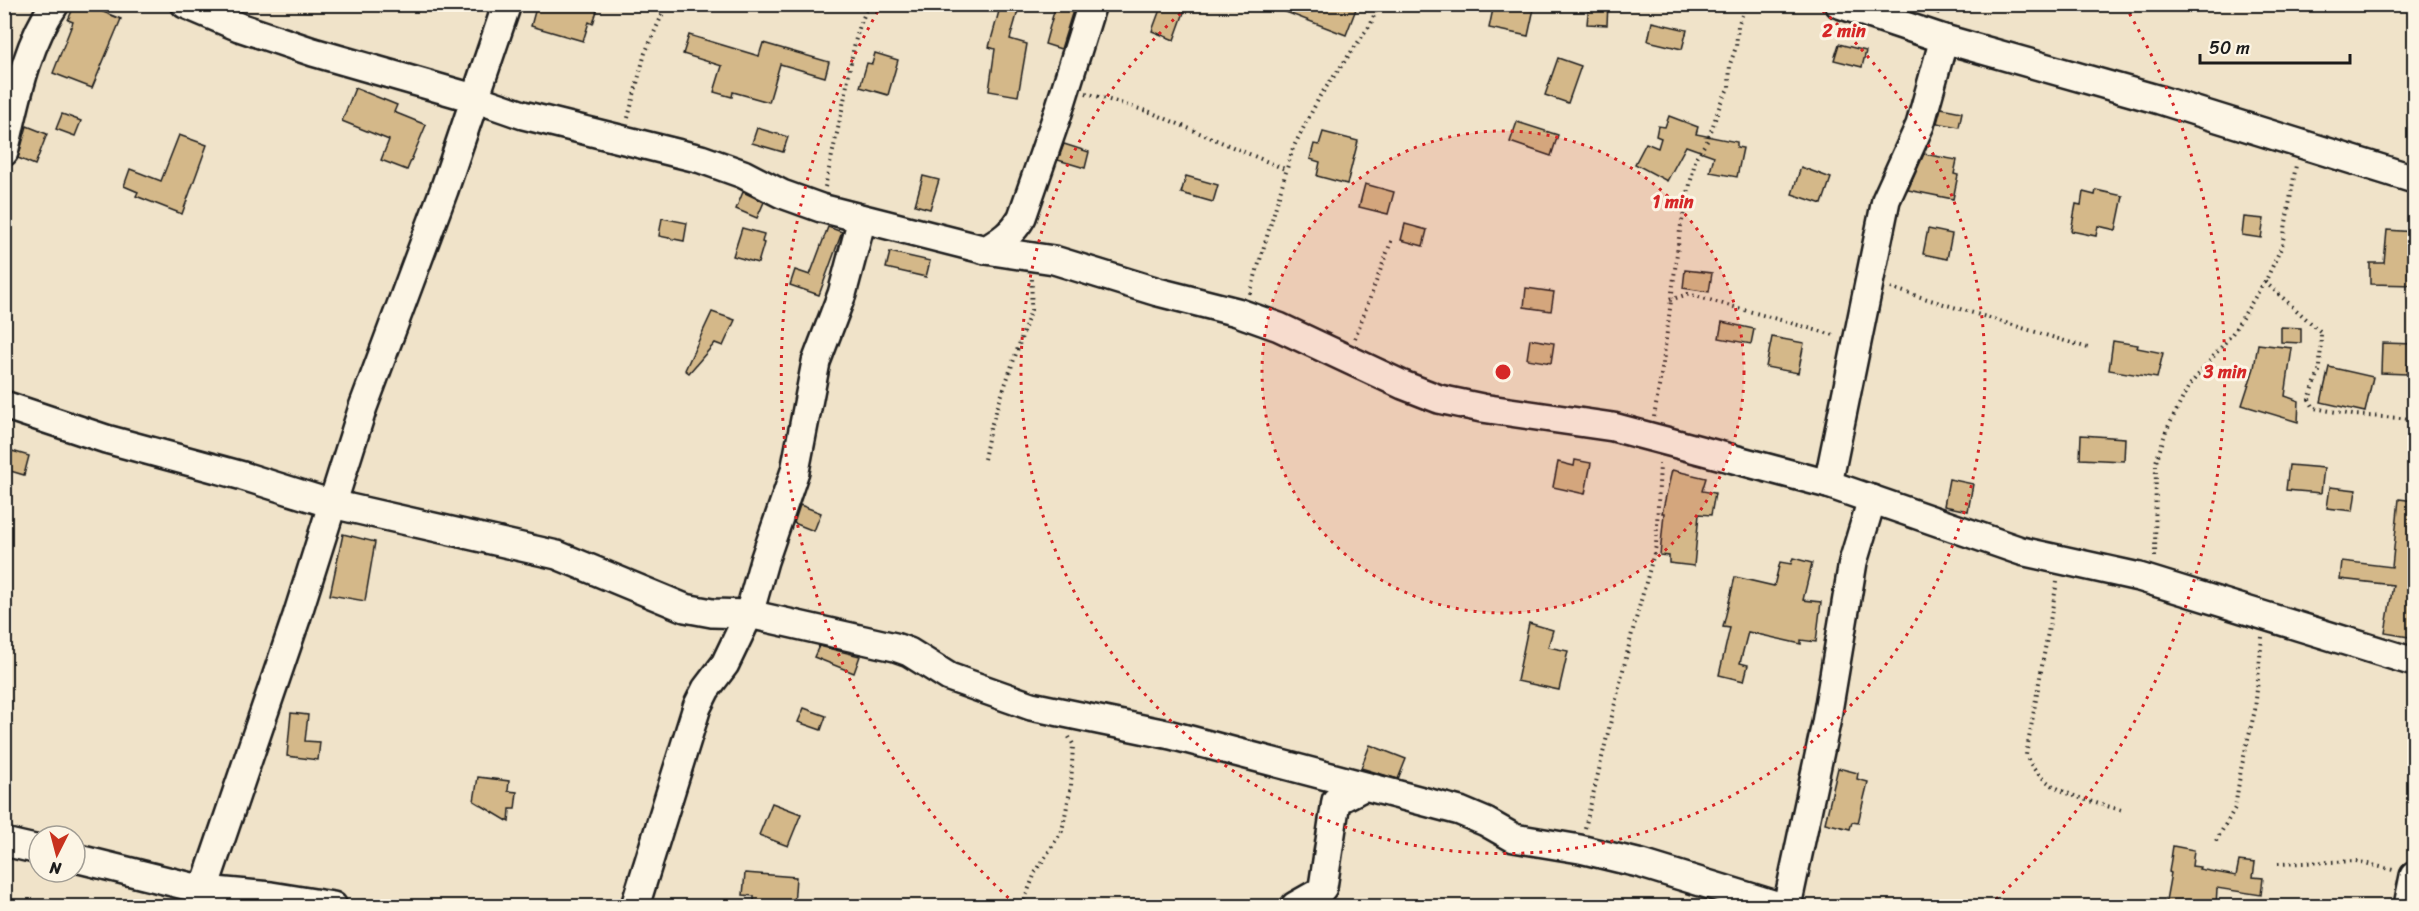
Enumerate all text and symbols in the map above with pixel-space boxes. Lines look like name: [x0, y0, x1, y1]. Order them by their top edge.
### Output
text: 2 min: [1821, 15, 1866, 47]
scale bar: [2200, 27, 2350, 65]
text: 50 m: [2209, 32, 2250, 64]
text: 1 min: [1653, 186, 1694, 218]
text: 3 min: [2202, 356, 2247, 388]
centre of rings: [1493, 362, 1513, 382]
north arrow: [27, 824, 87, 884]
text: N: [48, 853, 64, 884]

